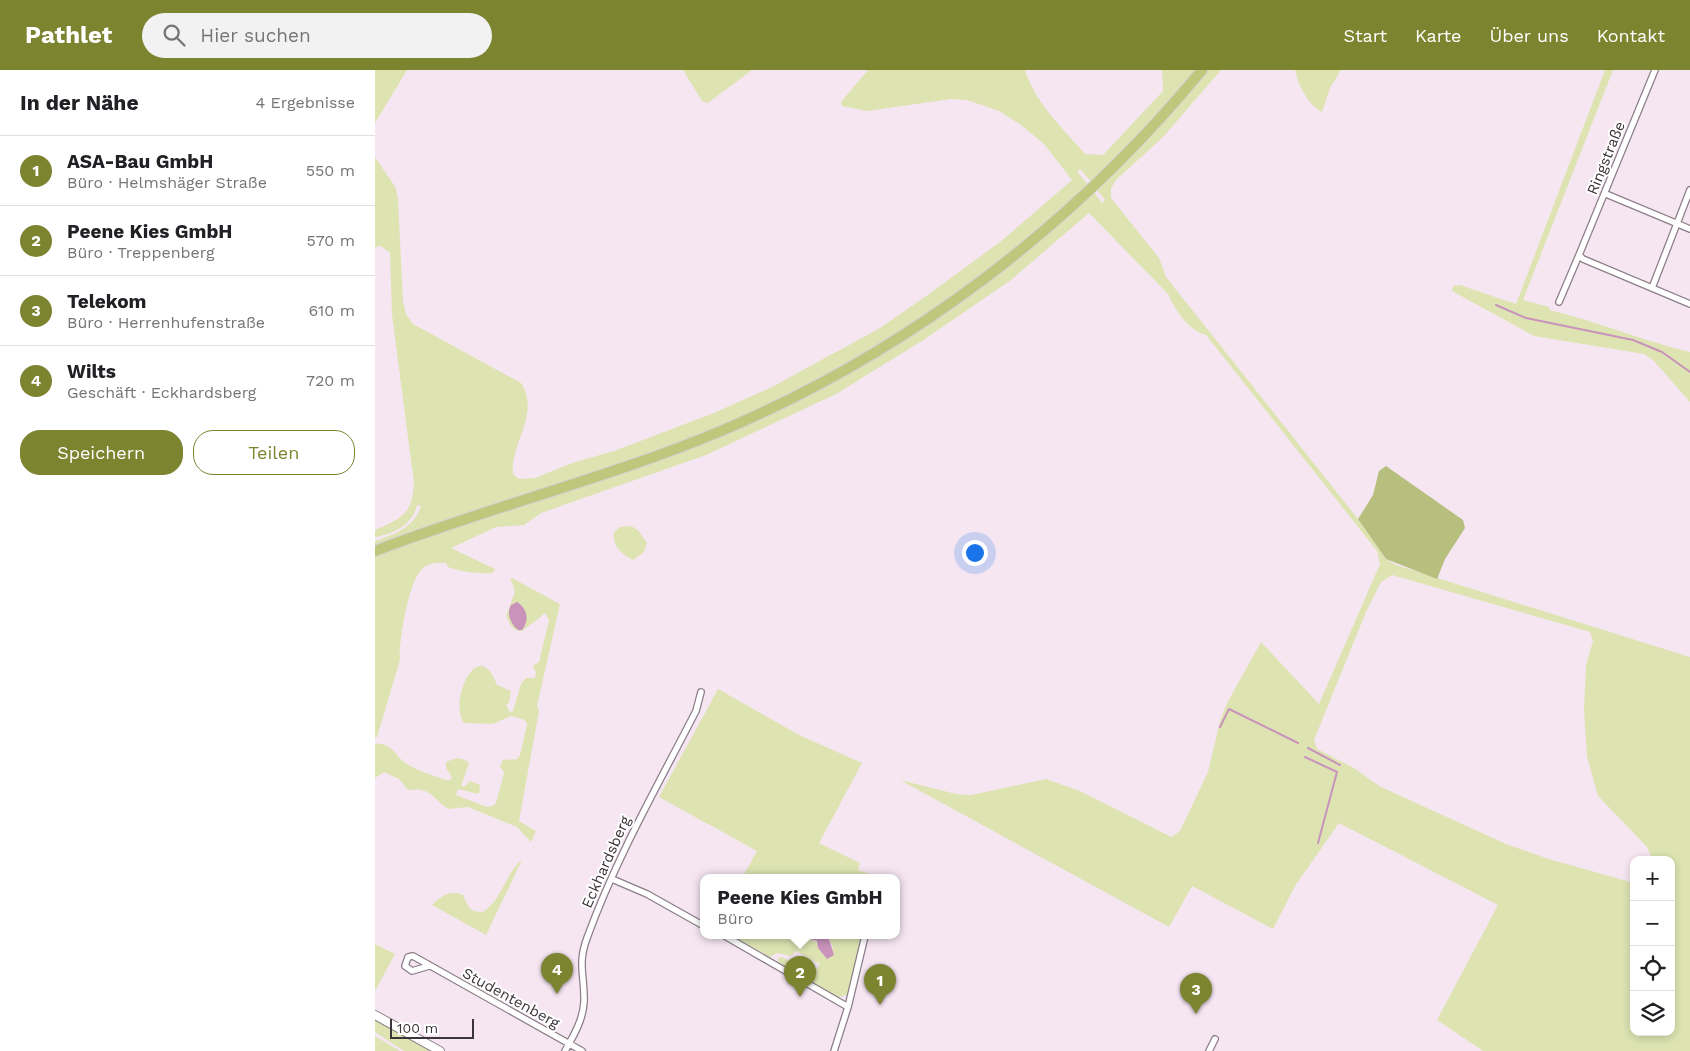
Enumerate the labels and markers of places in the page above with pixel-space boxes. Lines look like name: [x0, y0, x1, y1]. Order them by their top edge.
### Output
pin: 4: [541, 953, 573, 994]
pin: 2: [784, 956, 816, 997]
pin: 1: [864, 964, 896, 1005]
pin: 3: [1180, 973, 1212, 1014]

